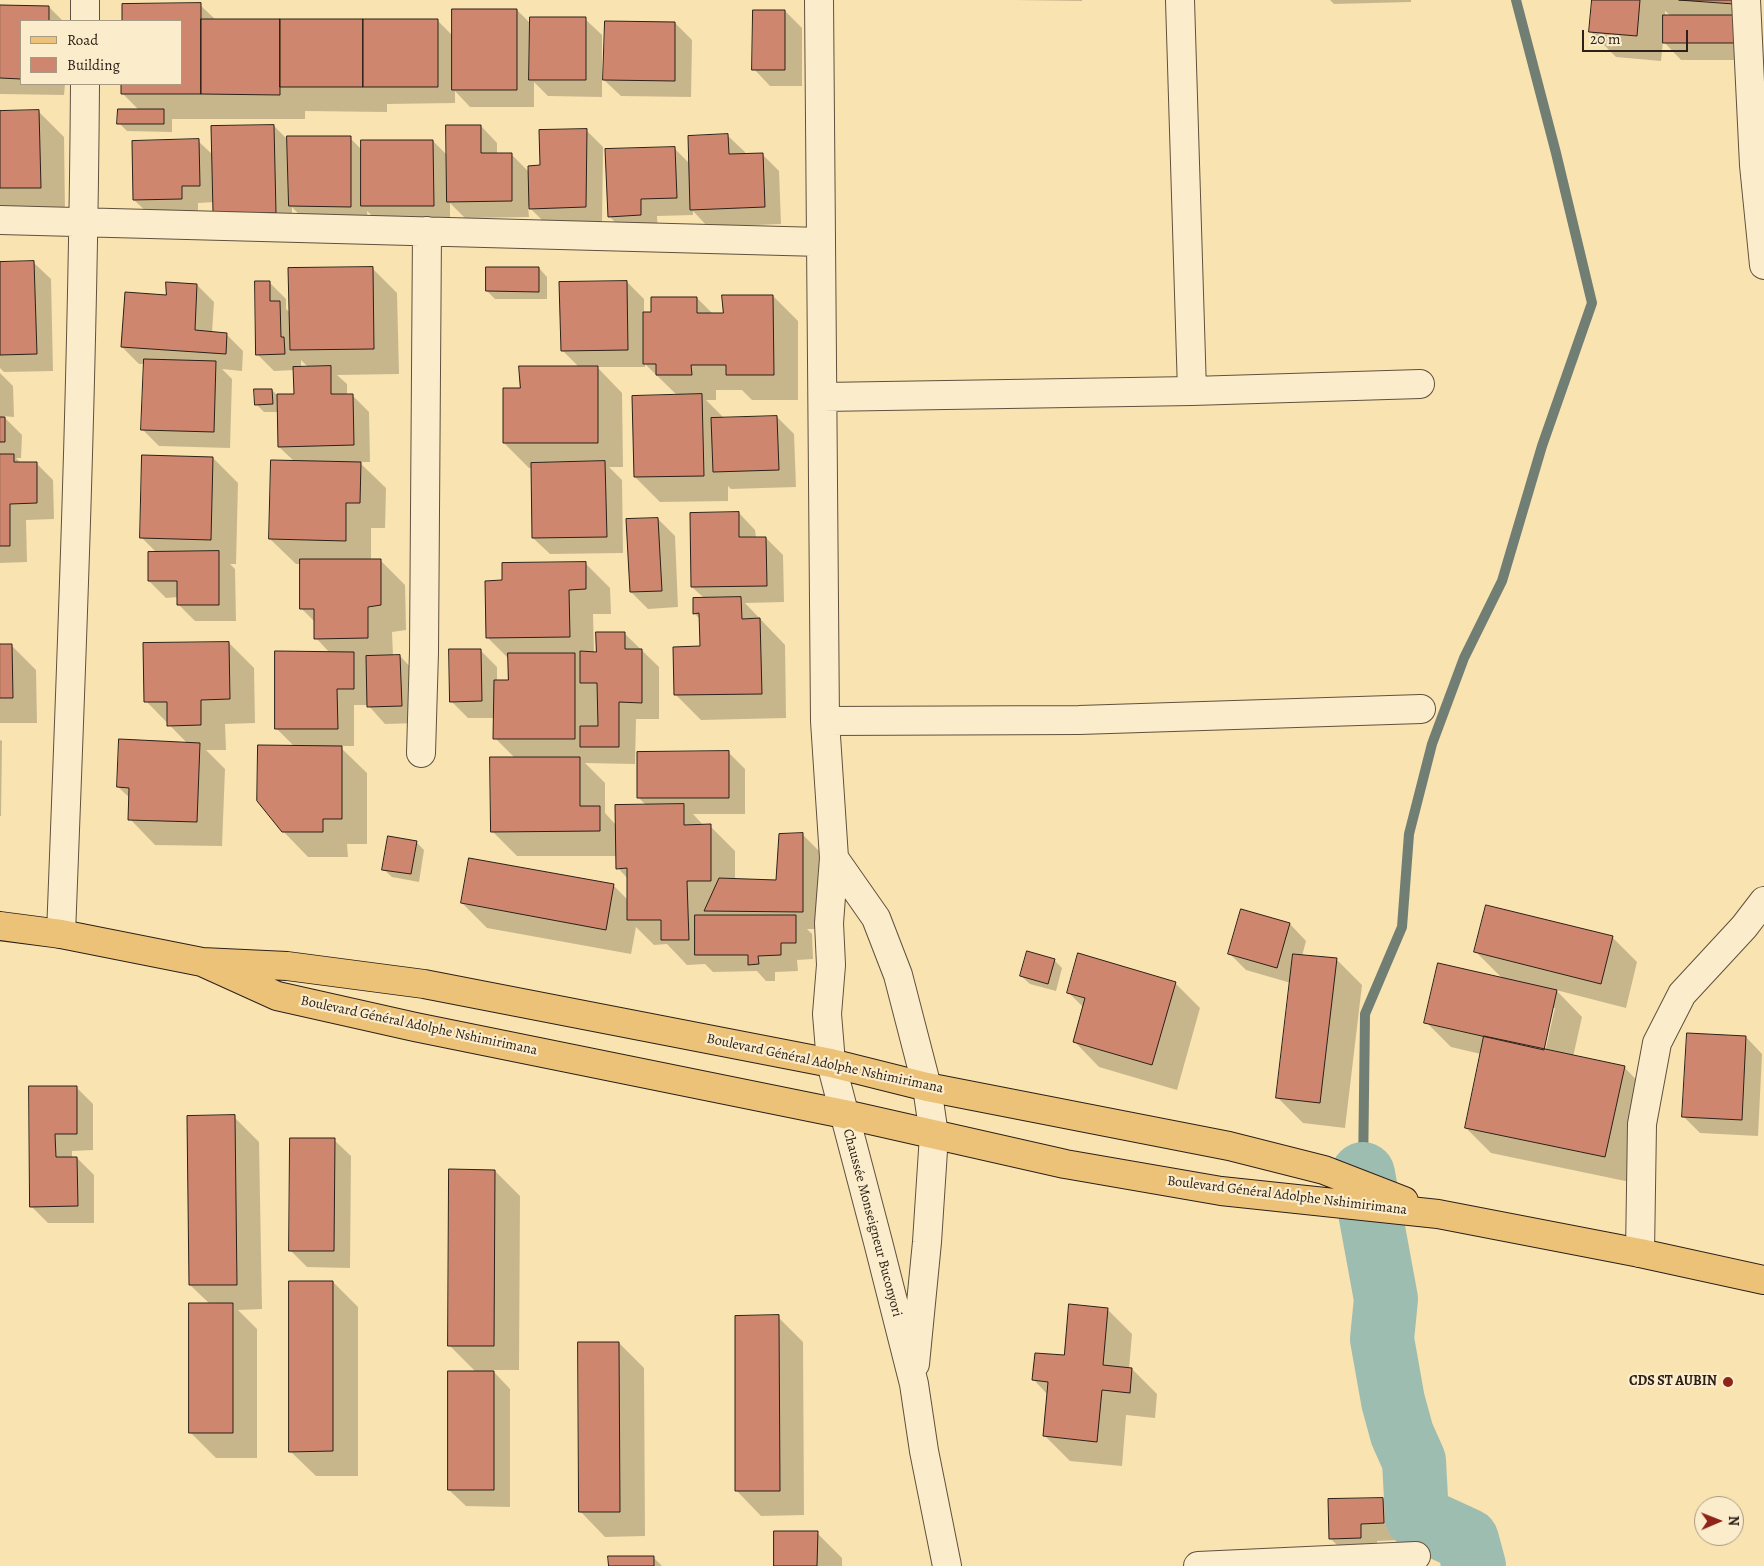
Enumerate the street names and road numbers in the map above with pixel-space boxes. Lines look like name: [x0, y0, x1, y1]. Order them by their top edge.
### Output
street label: Boulevard Général Adolphe Nshimirimana: [299, 993, 539, 1059]
street label: Boulevard Général Adolphe Nshimirimana: [705, 1031, 945, 1097]
street label: Chaussée Monseigneur Buconyori: [839, 1127, 905, 1319]
street label: Boulevard Général Adolphe Nshimirimana: [1166, 1173, 1408, 1219]

